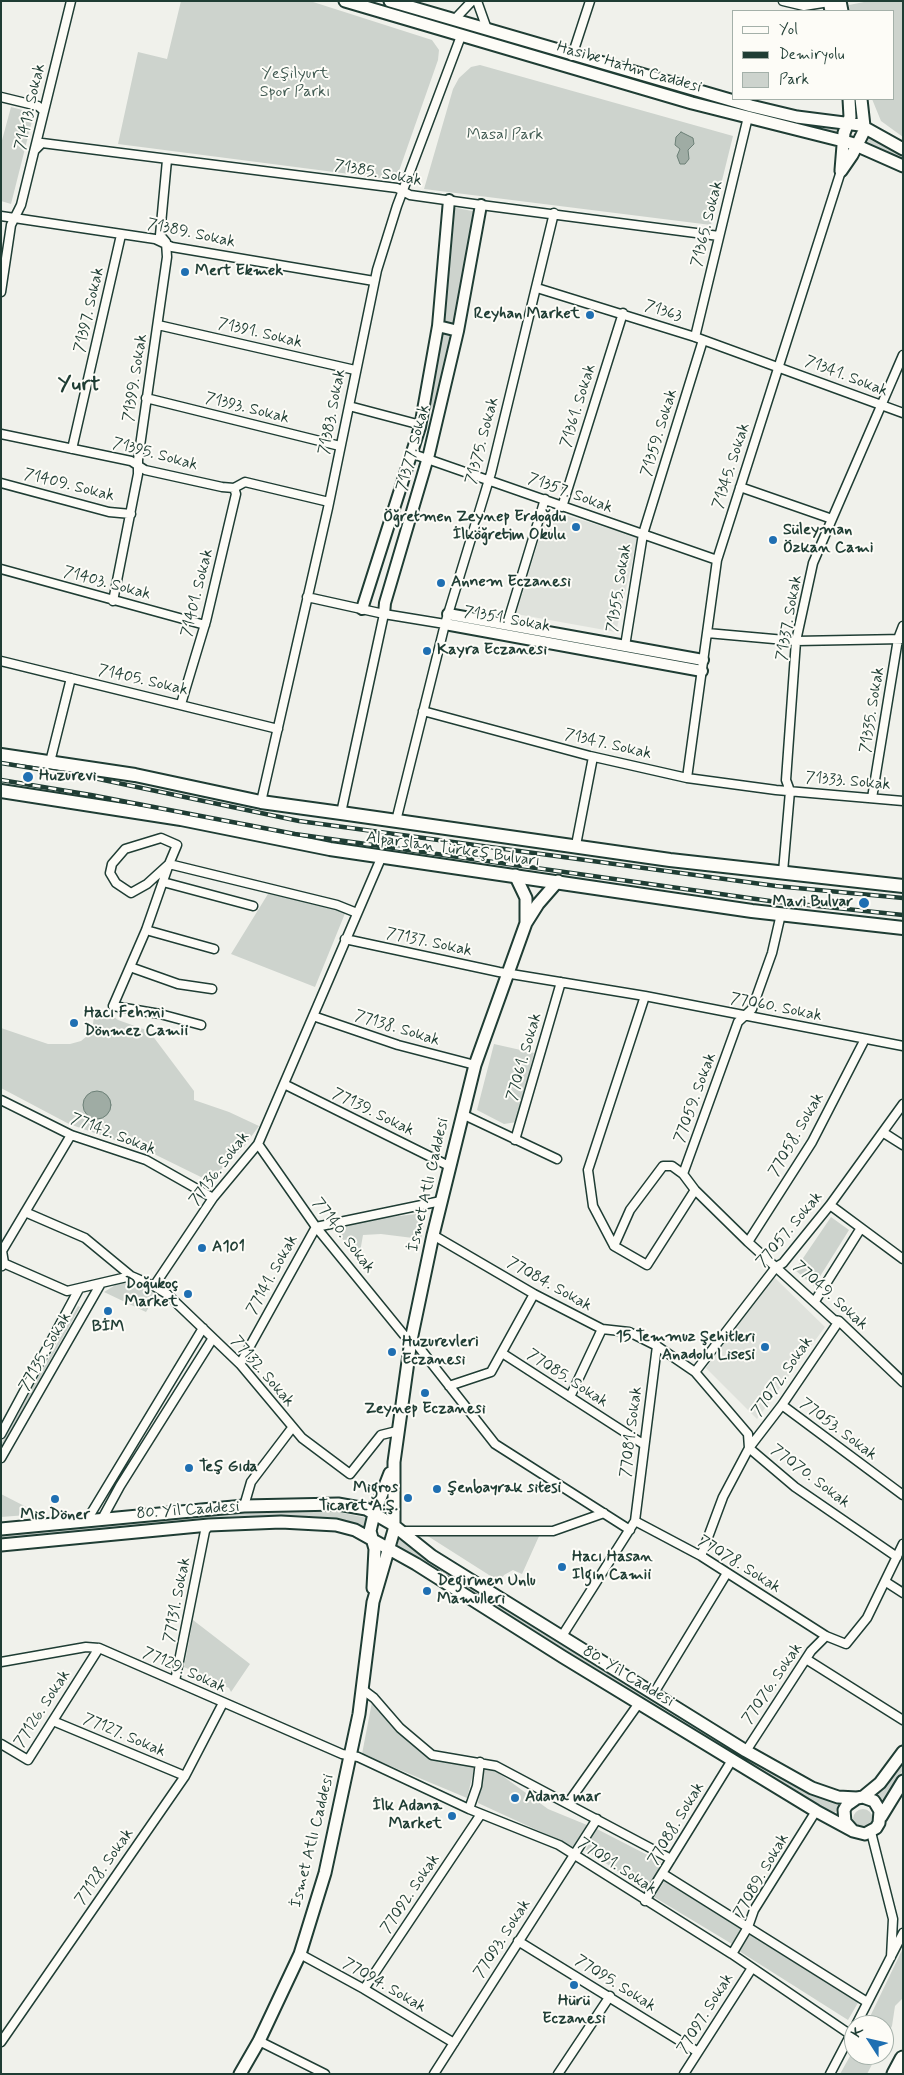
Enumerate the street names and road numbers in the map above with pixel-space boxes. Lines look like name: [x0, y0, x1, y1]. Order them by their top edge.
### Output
street label: Hasibe Hatun Caddesi: [554, 38, 704, 98]
street label: 71413. Sokak: [12, 62, 50, 152]
street label: 71385. Sokak: [333, 157, 423, 191]
street label: 71365. Sokak: [688, 179, 728, 269]
street label: 71389. Sokak: [145, 215, 237, 253]
street label: 71397. Sokak: [71, 265, 109, 355]
street label: 71363: [642, 297, 684, 327]
street label: 71391. Sokak: [216, 315, 304, 353]
street label: 71399. Sokak: [120, 333, 152, 423]
street label: 71341. Sokak: [802, 352, 890, 402]
street label: 71361. Sokak: [557, 362, 601, 450]
street label: 71383. Sokak: [315, 367, 351, 457]
street label: 71359. Sokak: [638, 387, 682, 479]
street label: 71393. Sokak: [203, 389, 291, 429]
street label: 71375. Sokak: [462, 395, 504, 487]
street label: 71377. Sokak: [393, 403, 435, 493]
street label: 71345. Sokak: [709, 421, 755, 511]
street label: 71395. Sokak: [110, 434, 200, 476]
street label: 71409. Sokak: [22, 465, 116, 507]
street label: 71357. Sokak: [525, 470, 615, 518]
street label: 71355. Sokak: [604, 542, 636, 634]
street label: 71401. Sokak: [178, 547, 218, 639]
street label: 71403. Sokak: [61, 563, 153, 605]
street label: 71337. Sokak: [773, 574, 807, 662]
street label: 71351. Sokak: [462, 603, 552, 637]
street label: 71405. Sokak: [96, 661, 190, 701]
street label: 71335. Sokak: [857, 666, 889, 754]
street label: 71347. Sokak: [563, 726, 653, 764]
street label: 71333. Sokak: [805, 769, 891, 795]
street label: Alparslan Türkeş Bulvarı: [365, 828, 541, 872]
street label: 77137. Sokak: [384, 925, 474, 961]
street label: 77060. Sokak: [729, 990, 823, 1026]
street label: 77138. Sokak: [352, 1007, 442, 1051]
street label: 77061. Sokak: [503, 1011, 547, 1103]
street label: 77059. Sokak: [671, 1050, 721, 1146]
street label: 77139. Sokak: [329, 1085, 417, 1141]
street label: 77058. Sokak: [765, 1090, 829, 1180]
street label: 77142. Sokak: [68, 1110, 158, 1160]
street label: İsmet Atlı Caddesi: [404, 1116, 454, 1254]
street label: 77136. Sokak: [186, 1128, 254, 1210]
street label: 77057. Sokak: [753, 1188, 827, 1272]
street label: 77140. Sokak: [308, 1194, 378, 1278]
street label: 77141. Sokak: [243, 1232, 303, 1318]
street label: 77084. Sokak: [503, 1254, 595, 1316]
street label: 77049. Sokak: [789, 1257, 871, 1335]
street label: 77135. Sokak: [16, 1309, 76, 1395]
street label: 77132. Sokak: [226, 1333, 298, 1411]
street label: 77072. Sokak: [748, 1333, 818, 1421]
street label: 77085. Sokak: [523, 1346, 611, 1412]
street label: 77081. Sokak: [617, 1385, 647, 1479]
street label: 77053. Sokak: [796, 1395, 880, 1465]
street label: 77070. Sokak: [767, 1441, 853, 1513]
street label: 80. Yıl Caddesi: [136, 1498, 240, 1524]
street label: 77078. Sokak: [694, 1532, 784, 1598]
street label: 77131. Sokak: [160, 1556, 196, 1644]
street label: 77076. Sokak: [739, 1640, 807, 1728]
street label: 80. Yıl Caddesi: [579, 1642, 677, 1712]
street label: 77129. Sokak: [139, 1644, 229, 1698]
street label: 77126. Sokak: [11, 1667, 75, 1751]
street label: 77127. Sokak: [80, 1710, 168, 1762]
street label: İsmet Atlı Caddesi: [287, 1772, 339, 1910]
street label: 77088. Sokak: [645, 1779, 709, 1869]
street label: 77128. Sokak: [72, 1825, 138, 1909]
street label: 77089. Sokak: [730, 1830, 794, 1922]
street label: 77091. Sokak: [574, 1834, 660, 1900]
street label: 77092. Sokak: [377, 1851, 445, 1937]
street label: 77093. Sokak: [470, 1896, 536, 1982]
street label: 77095. Sokak: [571, 1952, 659, 2016]
street label: 77094. Sokak: [339, 1954, 429, 2018]
street label: 77097. Sokak: [674, 1970, 738, 2058]

